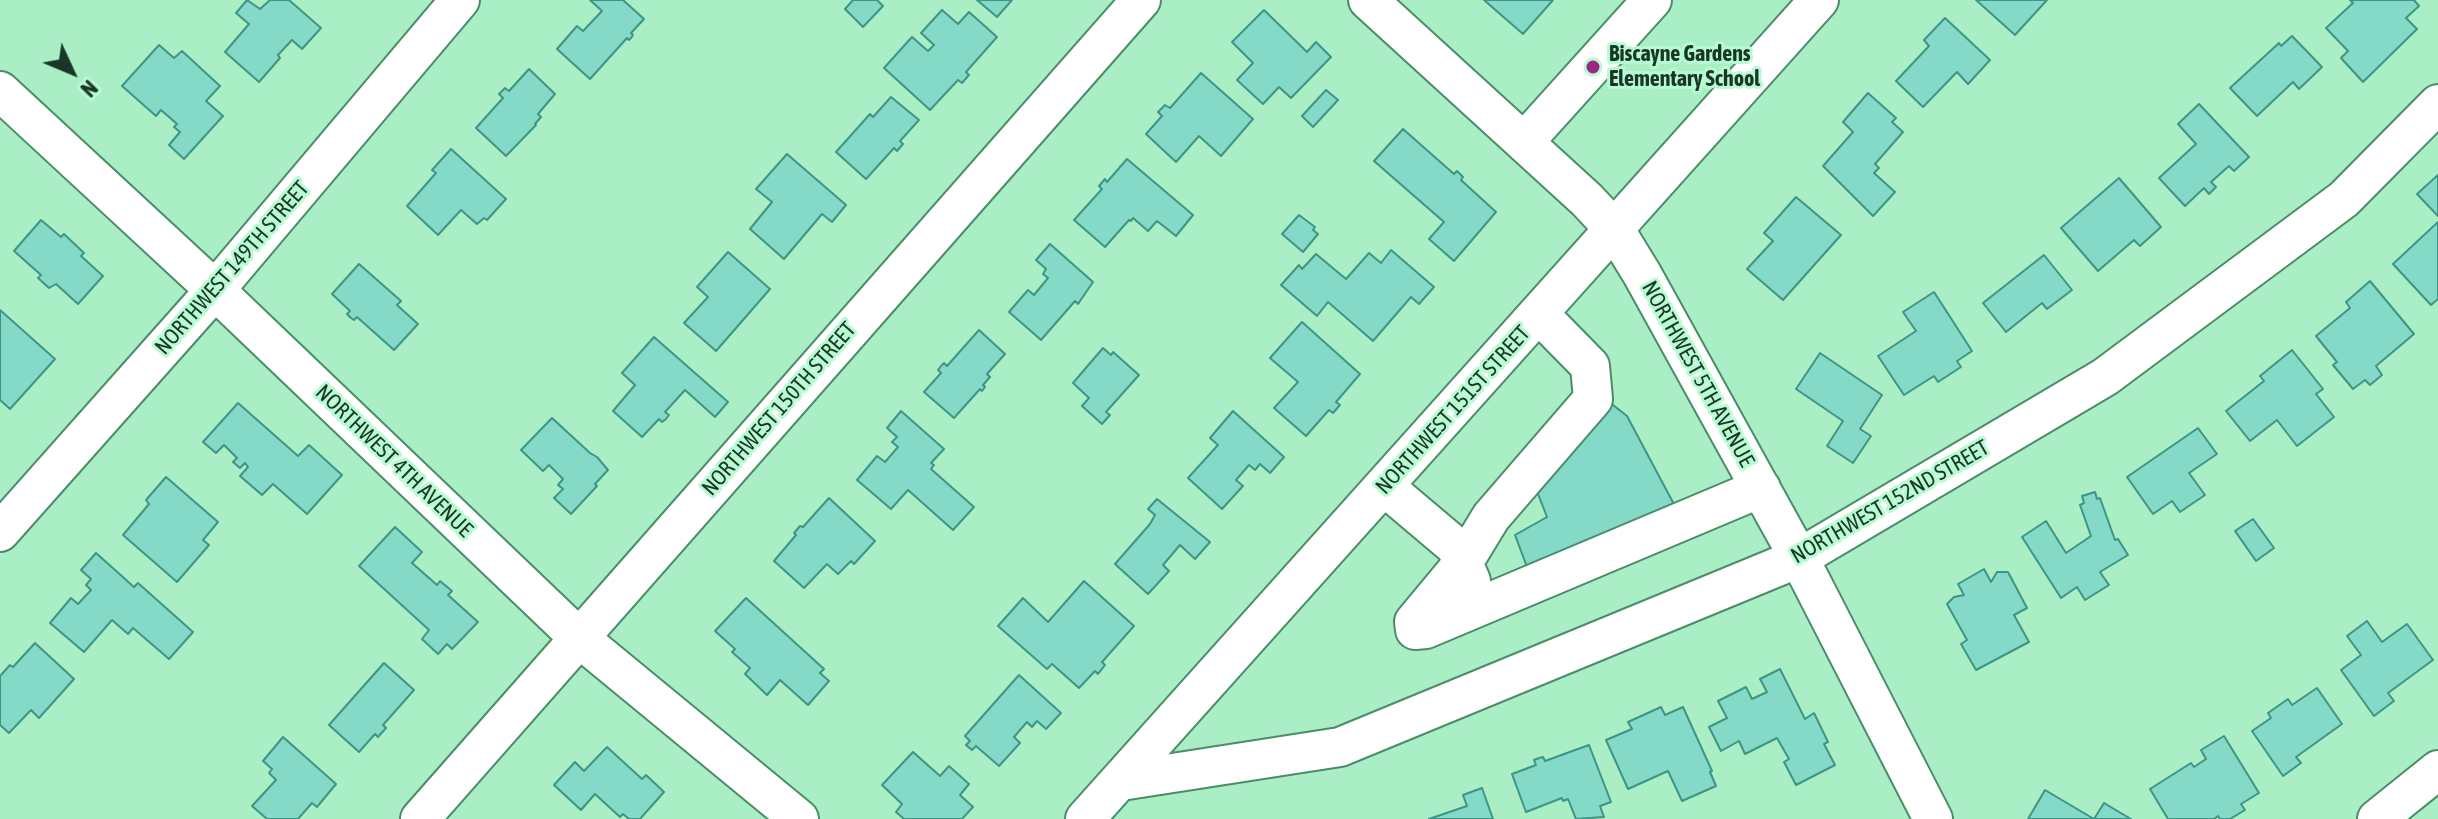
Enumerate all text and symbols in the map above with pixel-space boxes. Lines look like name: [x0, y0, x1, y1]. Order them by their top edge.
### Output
north arrow: [32, 32, 112, 112]
place label: Biscayne Gardens Elementary School: [1609, 41, 1760, 92]
marker: Biscayne Gardens Elementary School: [1584, 58, 1602, 76]
text: N: [75, 75, 103, 102]
street label: NORTHWEST 149TH STREET: [149, 176, 315, 360]
street label: NORTHWEST 5TH AVENUE: [1636, 277, 1760, 471]
street label: NORTHWEST 150TH STREET: [696, 317, 862, 501]
street label: NORTHWEST 151ST STREET: [1370, 320, 1536, 500]
street label: NORTHWEST 4TH AVENUE: [310, 379, 478, 543]
street label: NORTHWEST 152ND STREET: [1786, 435, 1994, 569]

